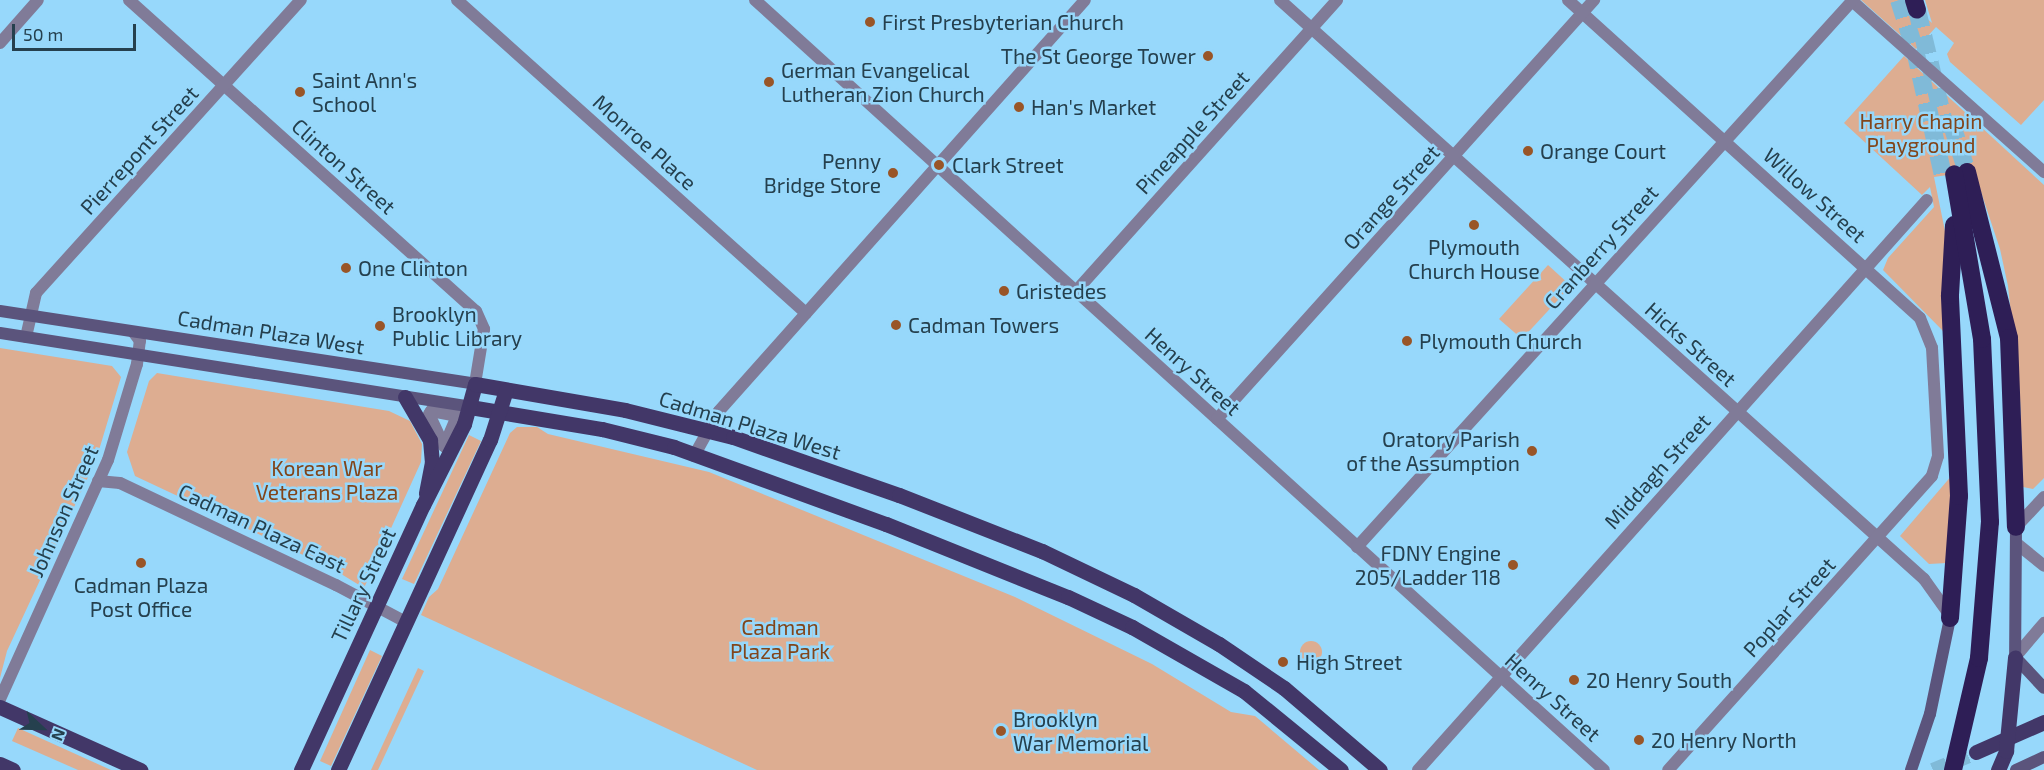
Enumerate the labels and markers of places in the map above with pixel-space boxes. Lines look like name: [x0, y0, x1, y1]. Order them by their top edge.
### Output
place label: First Presbyterian Church: [882, 9, 1124, 35]
marker: First Presbyterian Church: [863, 15, 877, 29]
place label: The St George Tower: [1000, 43, 1196, 69]
marker: The St George Tower: [1201, 49, 1215, 63]
place label: German Evangelical Lutheran Zion Church: [781, 57, 985, 107]
place label: Saint Ann's School: [312, 67, 418, 117]
marker: German Evangelical Lutheran Zion Church: [762, 75, 776, 89]
marker: Saint Ann's School: [293, 85, 307, 99]
place label: Han's Market: [1031, 94, 1156, 120]
marker: Han's Market: [1012, 100, 1026, 114]
place label: Orange Court: [1540, 138, 1666, 164]
marker: Orange Court: [1521, 144, 1535, 158]
place label: Penny Bridge Store: [764, 148, 881, 198]
place label: Clark Street: [952, 152, 1064, 178]
marker: Clark Street: [930, 156, 948, 174]
marker: Penny Bridge Store: [886, 166, 900, 180]
marker: Plymouth Church House: [1467, 218, 1481, 232]
place label: Plymouth Church House: [1408, 234, 1540, 284]
place label: One Clinton: [358, 255, 468, 281]
marker: One Clinton: [339, 261, 353, 275]
place label: Gristedes: [1016, 278, 1107, 304]
marker: Gristedes: [997, 284, 1011, 298]
place label: Brooklyn Public Library: [392, 301, 522, 351]
place label: Cadman Towers: [908, 312, 1060, 338]
marker: Cadman Towers: [889, 318, 903, 332]
marker: Brooklyn Public Library: [373, 319, 387, 333]
place label: Plymouth Church: [1419, 328, 1582, 354]
marker: Plymouth Church: [1400, 334, 1414, 348]
place label: Oratory Parish of the Assumption: [1345, 426, 1520, 476]
marker: Oratory Parish of the Assumption: [1525, 444, 1539, 458]
place label: FDNY Engine 205/Ladder 118: [1354, 540, 1501, 590]
marker: Cadman Plaza Post Office: [134, 556, 148, 570]
marker: FDNY Engine 205/Ladder 118: [1506, 558, 1520, 572]
place label: Cadman Plaza Post Office: [74, 572, 208, 622]
place label: High Street: [1296, 649, 1402, 675]
marker: High Street: [1274, 653, 1292, 671]
place label: 20 Henry South: [1586, 667, 1733, 693]
marker: 20 Henry South: [1567, 673, 1581, 687]
place label: Brooklyn War Memorial: [1013, 706, 1149, 756]
marker: Brooklyn War Memorial: [994, 724, 1008, 738]
place label: 20 Henry North: [1651, 727, 1797, 753]
marker: 20 Henry North: [1632, 733, 1646, 747]

